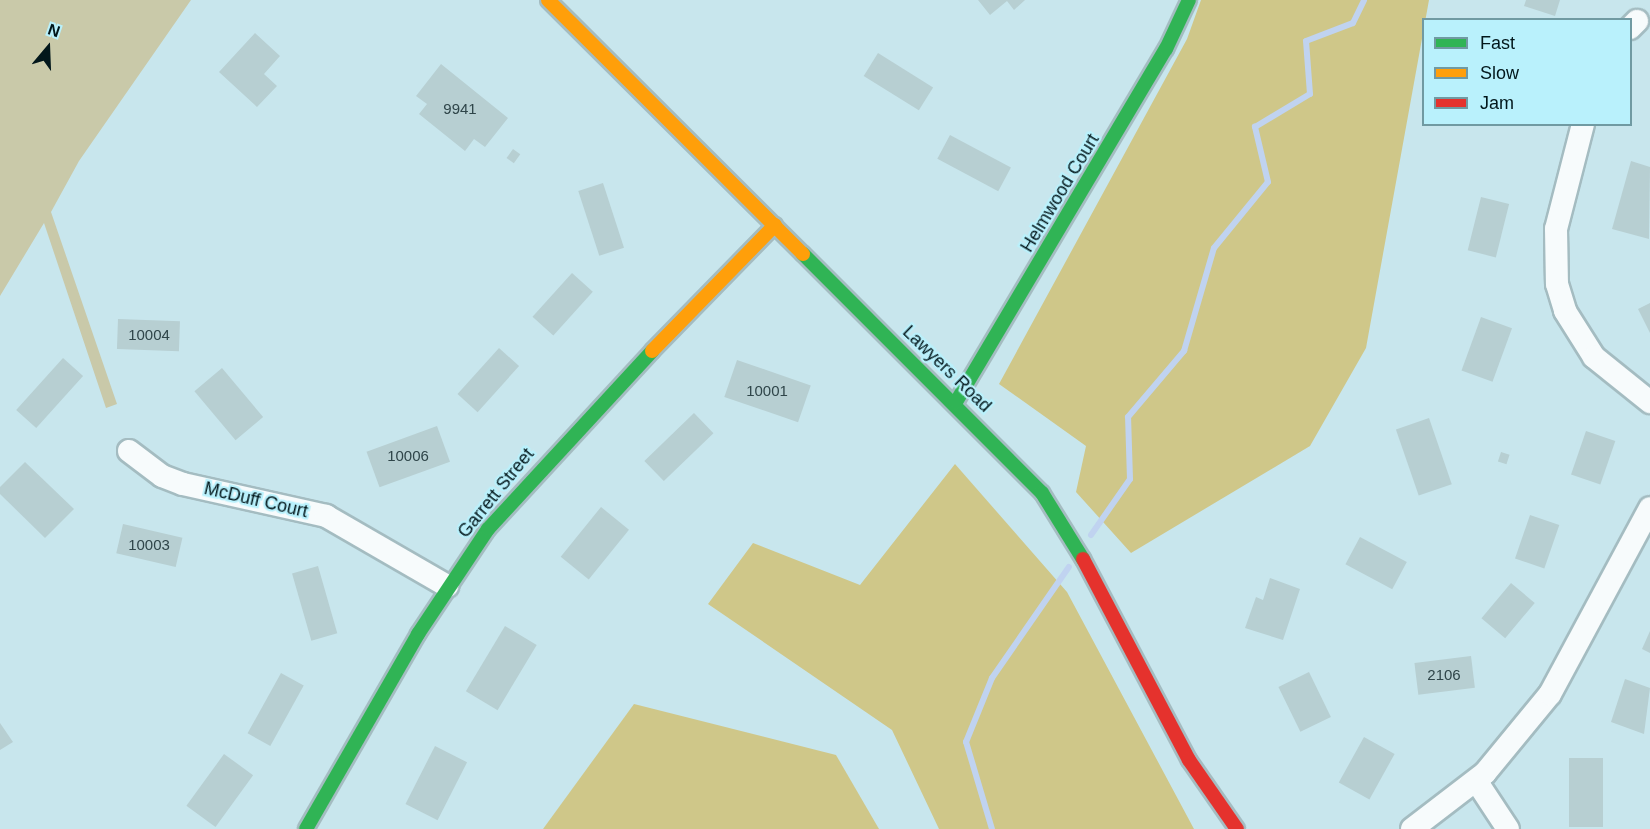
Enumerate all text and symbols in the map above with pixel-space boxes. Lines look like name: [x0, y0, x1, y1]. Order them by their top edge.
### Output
north arrow: [18, 18, 78, 78]
legend: [1422, 18, 1632, 126]
text: N: [46, 21, 62, 40]
text: Fast: [1480, 33, 1515, 53]
text: Slow: [1480, 63, 1519, 83]
text: Jam: [1480, 93, 1514, 113]
house number: 9941: [443, 100, 477, 118]
street label: Helmwood Court: [1016, 130, 1104, 256]
street label: Lawyers Road: [898, 321, 996, 417]
house number: 10004: [128, 326, 170, 344]
house number: 10001: [746, 382, 788, 400]
street label: Garrett Street: [453, 444, 539, 542]
house number: 10006: [387, 447, 429, 465]
street label: McDuff Court: [202, 478, 310, 522]
house number: 10003: [128, 536, 170, 554]
house number: 2106: [1427, 666, 1461, 684]

